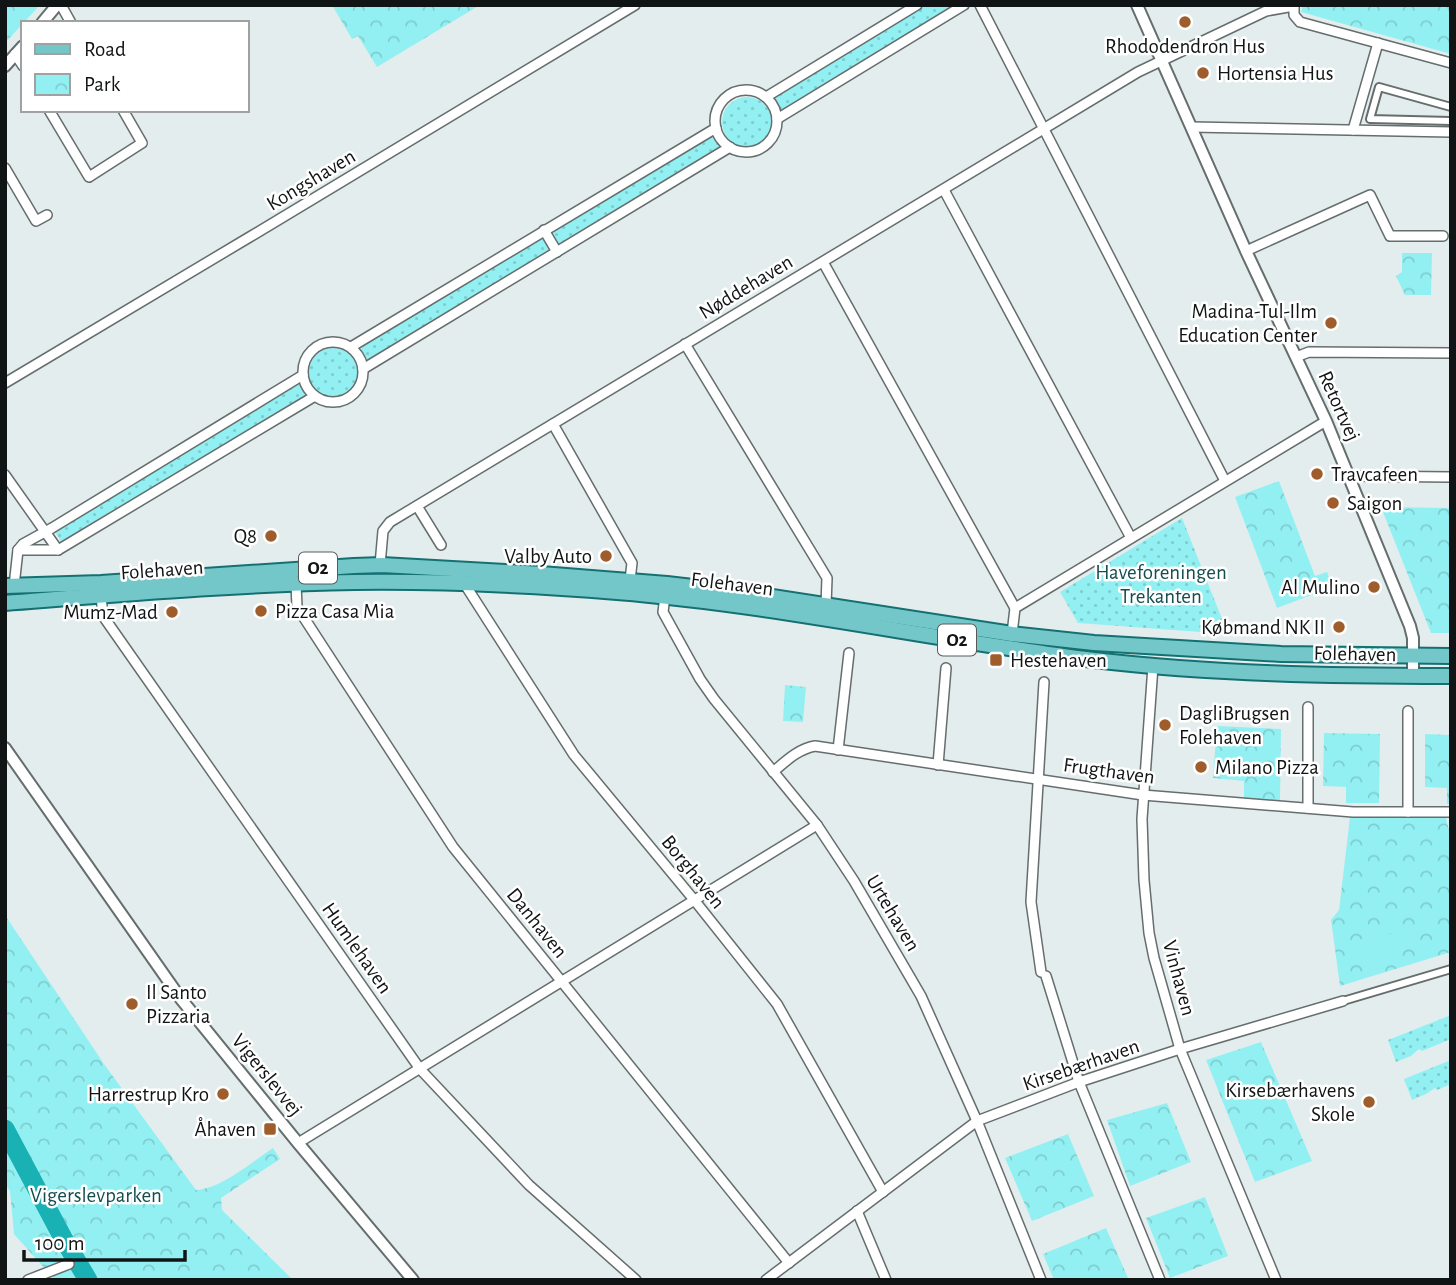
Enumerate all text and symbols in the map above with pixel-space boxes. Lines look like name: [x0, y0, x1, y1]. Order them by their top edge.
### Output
marker: Rhododendron Hus: [1177, 14, 1193, 30]
legend: [21, 21, 248, 112]
place label: Rhododendron Hus: [1105, 36, 1265, 57]
text: Road: [84, 39, 126, 60]
place label: Hortensia Hus: [1217, 63, 1333, 84]
marker: Hortensia Hus: [1195, 65, 1211, 81]
text: Park: [84, 74, 121, 95]
street label: Kongshaven: [263, 145, 359, 215]
street label: Nøddehaven: [696, 251, 796, 323]
place label: Madina-Tul-Ilm Education Center: [1178, 301, 1317, 346]
marker: Madina-Tul-Ilm Education Center: [1323, 315, 1339, 331]
street label: Retortvej: [1314, 368, 1364, 444]
place label: Travcafeen: [1331, 464, 1418, 485]
marker: Travcafeen: [1309, 466, 1325, 482]
place label: Saigon: [1347, 493, 1402, 514]
marker: Saigon: [1325, 495, 1341, 511]
place label: Q8: [234, 526, 257, 547]
marker: Q8: [263, 528, 279, 544]
place label: Valby Auto: [504, 546, 592, 567]
marker: Valby Auto: [598, 548, 614, 564]
road number: O2: [299, 552, 337, 583]
street label: Folehaven: [120, 557, 204, 583]
park label: Haveforeningen Trekanten: [1095, 562, 1227, 607]
street label: Folehaven: [690, 569, 774, 599]
place label: Al Mulino: [1281, 577, 1360, 598]
marker: Al Mulino: [1366, 579, 1382, 595]
place label: Pizza Casa Mia: [275, 601, 395, 622]
place label: Mumz-Mad: [63, 602, 158, 623]
marker: Pizza Casa Mia: [253, 603, 269, 619]
marker: Mumz-Mad: [164, 604, 180, 620]
place label: Købmand NK II: [1201, 617, 1325, 638]
marker: Købmand NK II: [1331, 619, 1347, 635]
road number: O2: [938, 624, 976, 656]
street label: Folehaven: [1313, 643, 1397, 665]
place label: Hestehaven: [1010, 650, 1107, 671]
marker: Hestehaven: [988, 652, 1004, 668]
place label: DagliBrugsen Folehaven: [1179, 703, 1290, 748]
marker: DagliBrugsen Folehaven: [1157, 717, 1173, 733]
street label: Frugthaven: [1062, 754, 1156, 788]
place label: Milano Pizza: [1215, 757, 1319, 778]
marker: Milano Pizza: [1193, 759, 1209, 775]
street label: Borghaven: [657, 831, 729, 913]
street label: Urtehaven: [862, 871, 924, 955]
street label: Danhaven: [503, 884, 571, 962]
street label: Humlehaven: [318, 899, 396, 997]
street label: Vinhaven: [1159, 938, 1199, 1018]
place label: Il Santo Pizzaria: [146, 982, 211, 1027]
marker: Il Santo Pizzaria: [124, 996, 140, 1012]
street label: Vigerslevvej: [228, 1030, 306, 1120]
street label: Kirsebærhaven: [1020, 1035, 1142, 1095]
place label: Kirsebærhavens Skole: [1225, 1080, 1355, 1125]
place label: Harrestrup Kro: [88, 1084, 209, 1105]
marker: Harrestrup Kro: [215, 1086, 231, 1102]
marker: Kirsebærhavens Skole: [1361, 1094, 1377, 1110]
place label: Åhaven: [194, 1117, 256, 1140]
marker: Åhaven: [262, 1121, 278, 1137]
park label: Vigerslevparken: [30, 1185, 162, 1206]
scale bar: [24, 1218, 186, 1262]
text: 100 m: [35, 1233, 85, 1254]

